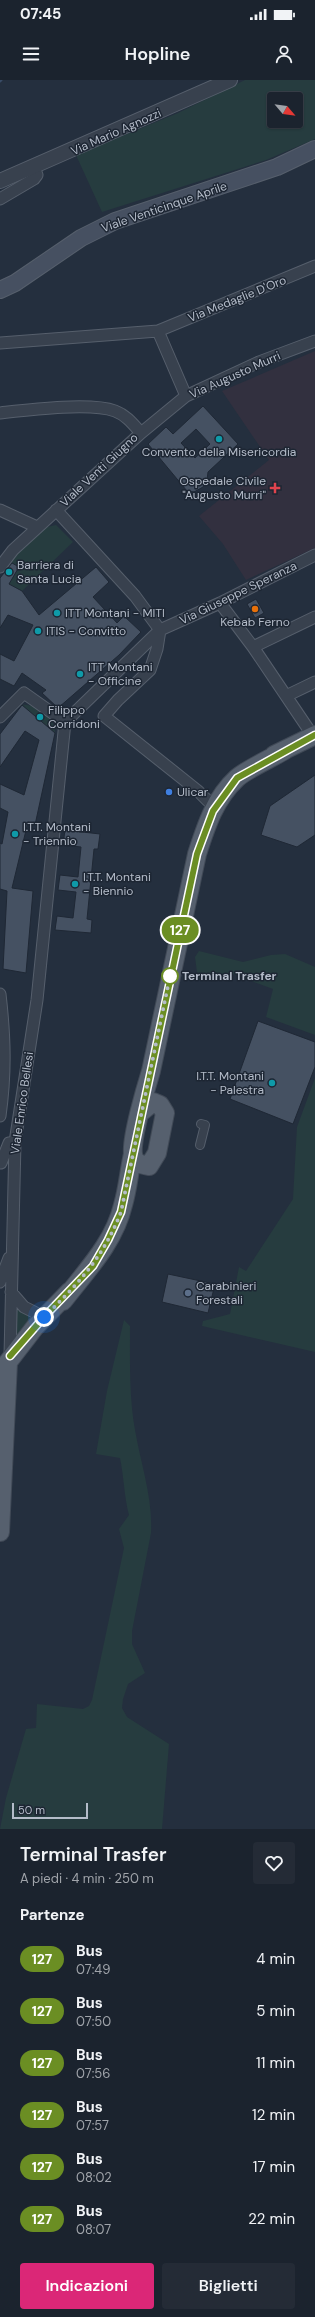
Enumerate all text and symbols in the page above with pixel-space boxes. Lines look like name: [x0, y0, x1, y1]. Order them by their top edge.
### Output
text: 07:45: [20, 4, 61, 24]
text: Hopline: [124, 42, 191, 66]
icon: menu: [20, 43, 42, 65]
icon: person: [273, 43, 295, 65]
north arrow: [267, 92, 303, 128]
map controls: [267, 92, 303, 128]
street label: Via Mario Agnozzi: [68, 105, 164, 159]
street label: Viale Venticinque Aprile: [99, 178, 229, 236]
street label: Via Medaglie D'Oro: [185, 272, 289, 326]
street label: Via Augusto Murri: [187, 348, 283, 402]
street label: Viale Venti Giugno: [56, 430, 142, 510]
marker: Convento della Misericordia: [214, 434, 224, 444]
place label: Convento della Misericordia: [142, 444, 296, 460]
place label: Ospedale Civile "Augusto Murri": [179, 473, 267, 503]
marker: Ospedale Civile "Augusto Murri": [269, 482, 281, 494]
place label: Barriera di Santa Lucia: [17, 557, 81, 587]
street label: Via Giuseppe Speranza: [177, 558, 299, 628]
marker: Barriera di Santa Lucia: [4, 567, 14, 577]
marker: Kebab Ferno: [250, 604, 260, 614]
place label: ITT Montani - MITI: [65, 605, 165, 621]
marker: ITT Montani - MITI: [52, 608, 62, 618]
place label: Kebab Ferno: [220, 614, 290, 630]
place label: ITIS - Convitto: [46, 623, 126, 639]
marker: ITIS - Convitto: [33, 626, 43, 636]
place label: ITT Montani - Officine: [88, 659, 153, 689]
marker: ITT Montani - Officine: [75, 669, 85, 679]
place label: Filippo Corridoni: [48, 702, 100, 732]
marker: Filippo Corridoni: [35, 712, 45, 722]
place label: Ulicar: [177, 784, 209, 800]
marker: Ulicar: [164, 787, 174, 797]
place label: I.T.T. Montani - Triennio: [23, 819, 91, 849]
marker: I.T.T. Montani - Triennio: [10, 829, 20, 839]
place label: I.T.T. Montani - Biennio: [83, 869, 151, 899]
marker: I.T.T. Montani - Biennio: [70, 879, 80, 889]
line badge: 127: [157, 917, 203, 943]
text: 127: [170, 921, 190, 939]
marker: Terminal Trasfer: [161, 967, 179, 985]
place label: Terminal Trasfer: [182, 968, 277, 984]
street label: Viale Enrico Bellesi: [7, 1051, 37, 1155]
place label: I.T.T. Montani - Palestra: [196, 1068, 264, 1098]
marker: I.T.T. Montani - Palestra: [267, 1078, 277, 1088]
place label: Carabinieri Forestali: [196, 1278, 257, 1308]
marker: Carabinieri Forestali: [183, 1288, 193, 1298]
your location: [34, 1307, 54, 1327]
scale bar: [12, 1801, 88, 1820]
text: 50 m: [18, 1803, 45, 1817]
text: Terminal Trasfer: [20, 1842, 167, 1867]
button: heart: [253, 1842, 295, 1884]
text: A piedi · 4 min · 250 m: [20, 1870, 154, 1887]
text: Partenze: [20, 1905, 85, 1925]
text: Bus: [76, 1941, 103, 1961]
text: 4 min: [256, 1949, 295, 1969]
text: 127: [32, 1950, 52, 1968]
text: 07:49: [76, 1961, 110, 1978]
text: Bus: [76, 1993, 103, 2013]
text: 5 min: [256, 2001, 295, 2021]
text: 127: [32, 2002, 52, 2020]
text: 07:50: [76, 2013, 111, 2030]
text: Bus: [76, 2045, 103, 2065]
text: 11 min: [256, 2053, 295, 2073]
text: 127: [32, 2054, 52, 2072]
text: 07:56: [76, 2065, 110, 2082]
text: Bus: [76, 2097, 103, 2117]
text: 12 min: [252, 2105, 295, 2125]
text: 127: [32, 2106, 52, 2124]
text: 07:57: [76, 2117, 109, 2134]
text: Bus: [76, 2149, 103, 2169]
text: 17 min: [253, 2157, 295, 2177]
text: 127: [32, 2158, 52, 2176]
text: 08:02: [76, 2169, 112, 2186]
text: Bus: [76, 2201, 103, 2221]
text: 22 min: [248, 2209, 295, 2229]
text: 127: [32, 2210, 52, 2228]
text: 08:07: [76, 2221, 111, 2238]
button: Indicazioni: [20, 2263, 154, 2309]
button: Biglietti: [162, 2263, 295, 2309]

